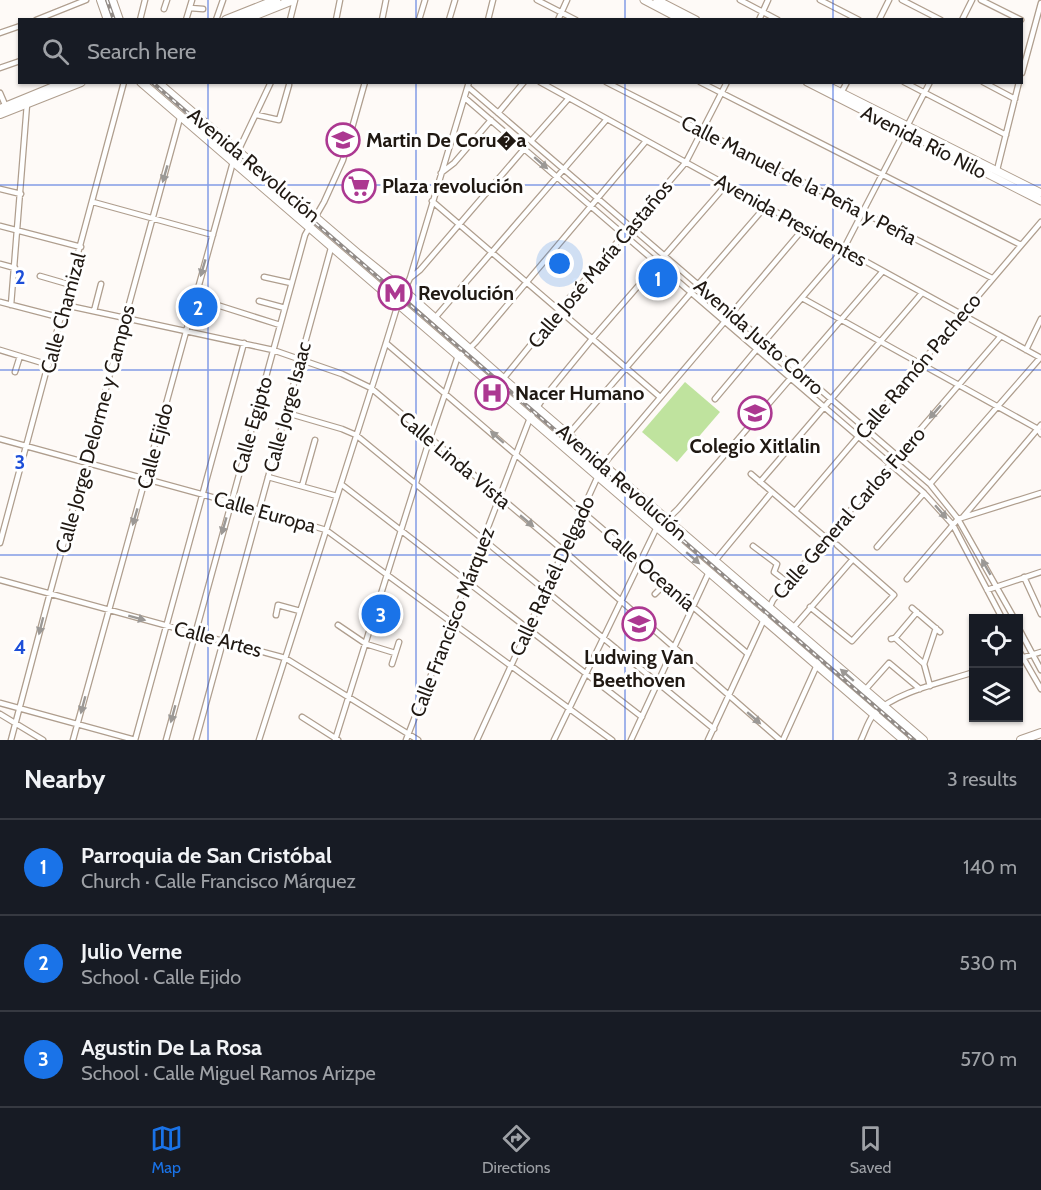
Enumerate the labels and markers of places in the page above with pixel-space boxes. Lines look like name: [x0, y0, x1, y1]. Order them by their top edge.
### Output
school or university icon: Martin De Coru�a: [325, 122, 361, 158]
place label: Martin De Coru�a: [366, 128, 526, 152]
supermarket icon: Plaza revolución: [341, 168, 377, 204]
place label: Plaza revolución: [382, 174, 523, 198]
pin: 1: [638, 256, 678, 300]
metro station icon: Revolución: [377, 275, 413, 311]
place label: Revolución: [418, 281, 514, 305]
pin: 2: [178, 284, 218, 330]
hospital icon: Nacer Humano: [474, 375, 510, 411]
place label: Nacer Humano: [515, 381, 645, 405]
school or university icon: Colegio Xitlalin: [737, 395, 773, 431]
place label: Colegio Xitlalin: [690, 434, 820, 458]
pin: 3: [362, 592, 400, 636]
school or university icon: Ludwing Van Beethoven: [621, 606, 657, 642]
place label: Ludwing Van Beethoven: [584, 645, 694, 692]

